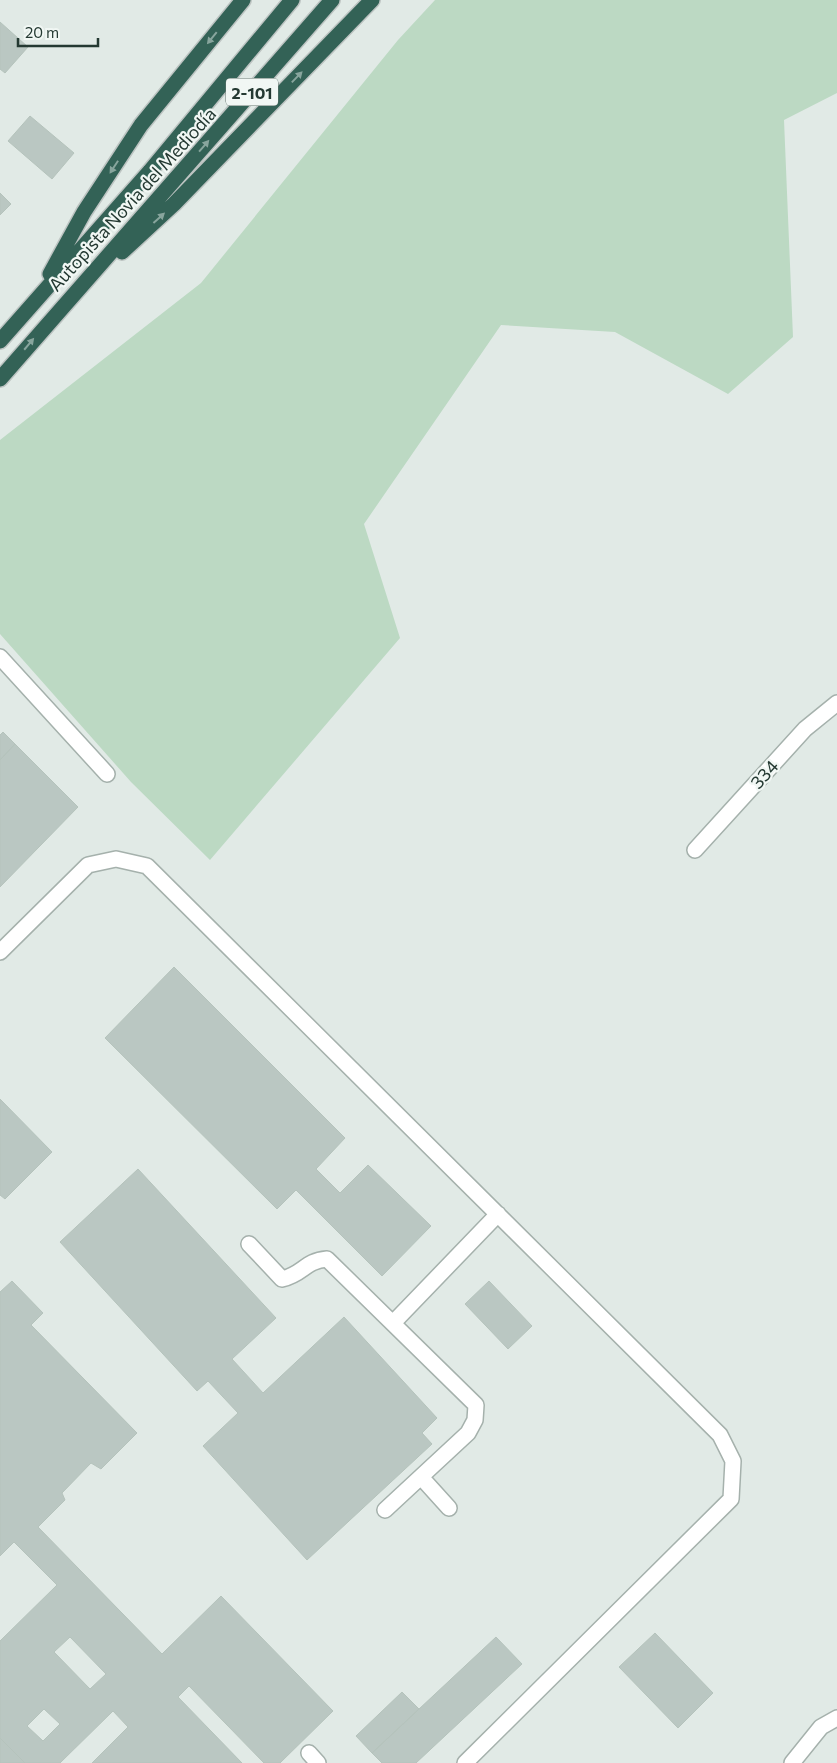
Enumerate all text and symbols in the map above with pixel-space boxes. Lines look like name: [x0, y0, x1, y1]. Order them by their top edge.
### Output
scale bar: [18, 15, 98, 47]
text: 20 m: [25, 23, 59, 41]
one-way arrow: [206, 31, 217, 44]
one-way arrow: [291, 71, 303, 83]
road number: 2-101: [226, 78, 278, 105]
street label: Autopista Novia del Mediodía: [44, 103, 220, 295]
one-way arrow: [198, 141, 210, 153]
one-way arrow: [109, 160, 118, 174]
one-way arrow: [152, 212, 164, 224]
one-way arrow: [24, 338, 35, 351]
street label: 334: [745, 755, 783, 793]

